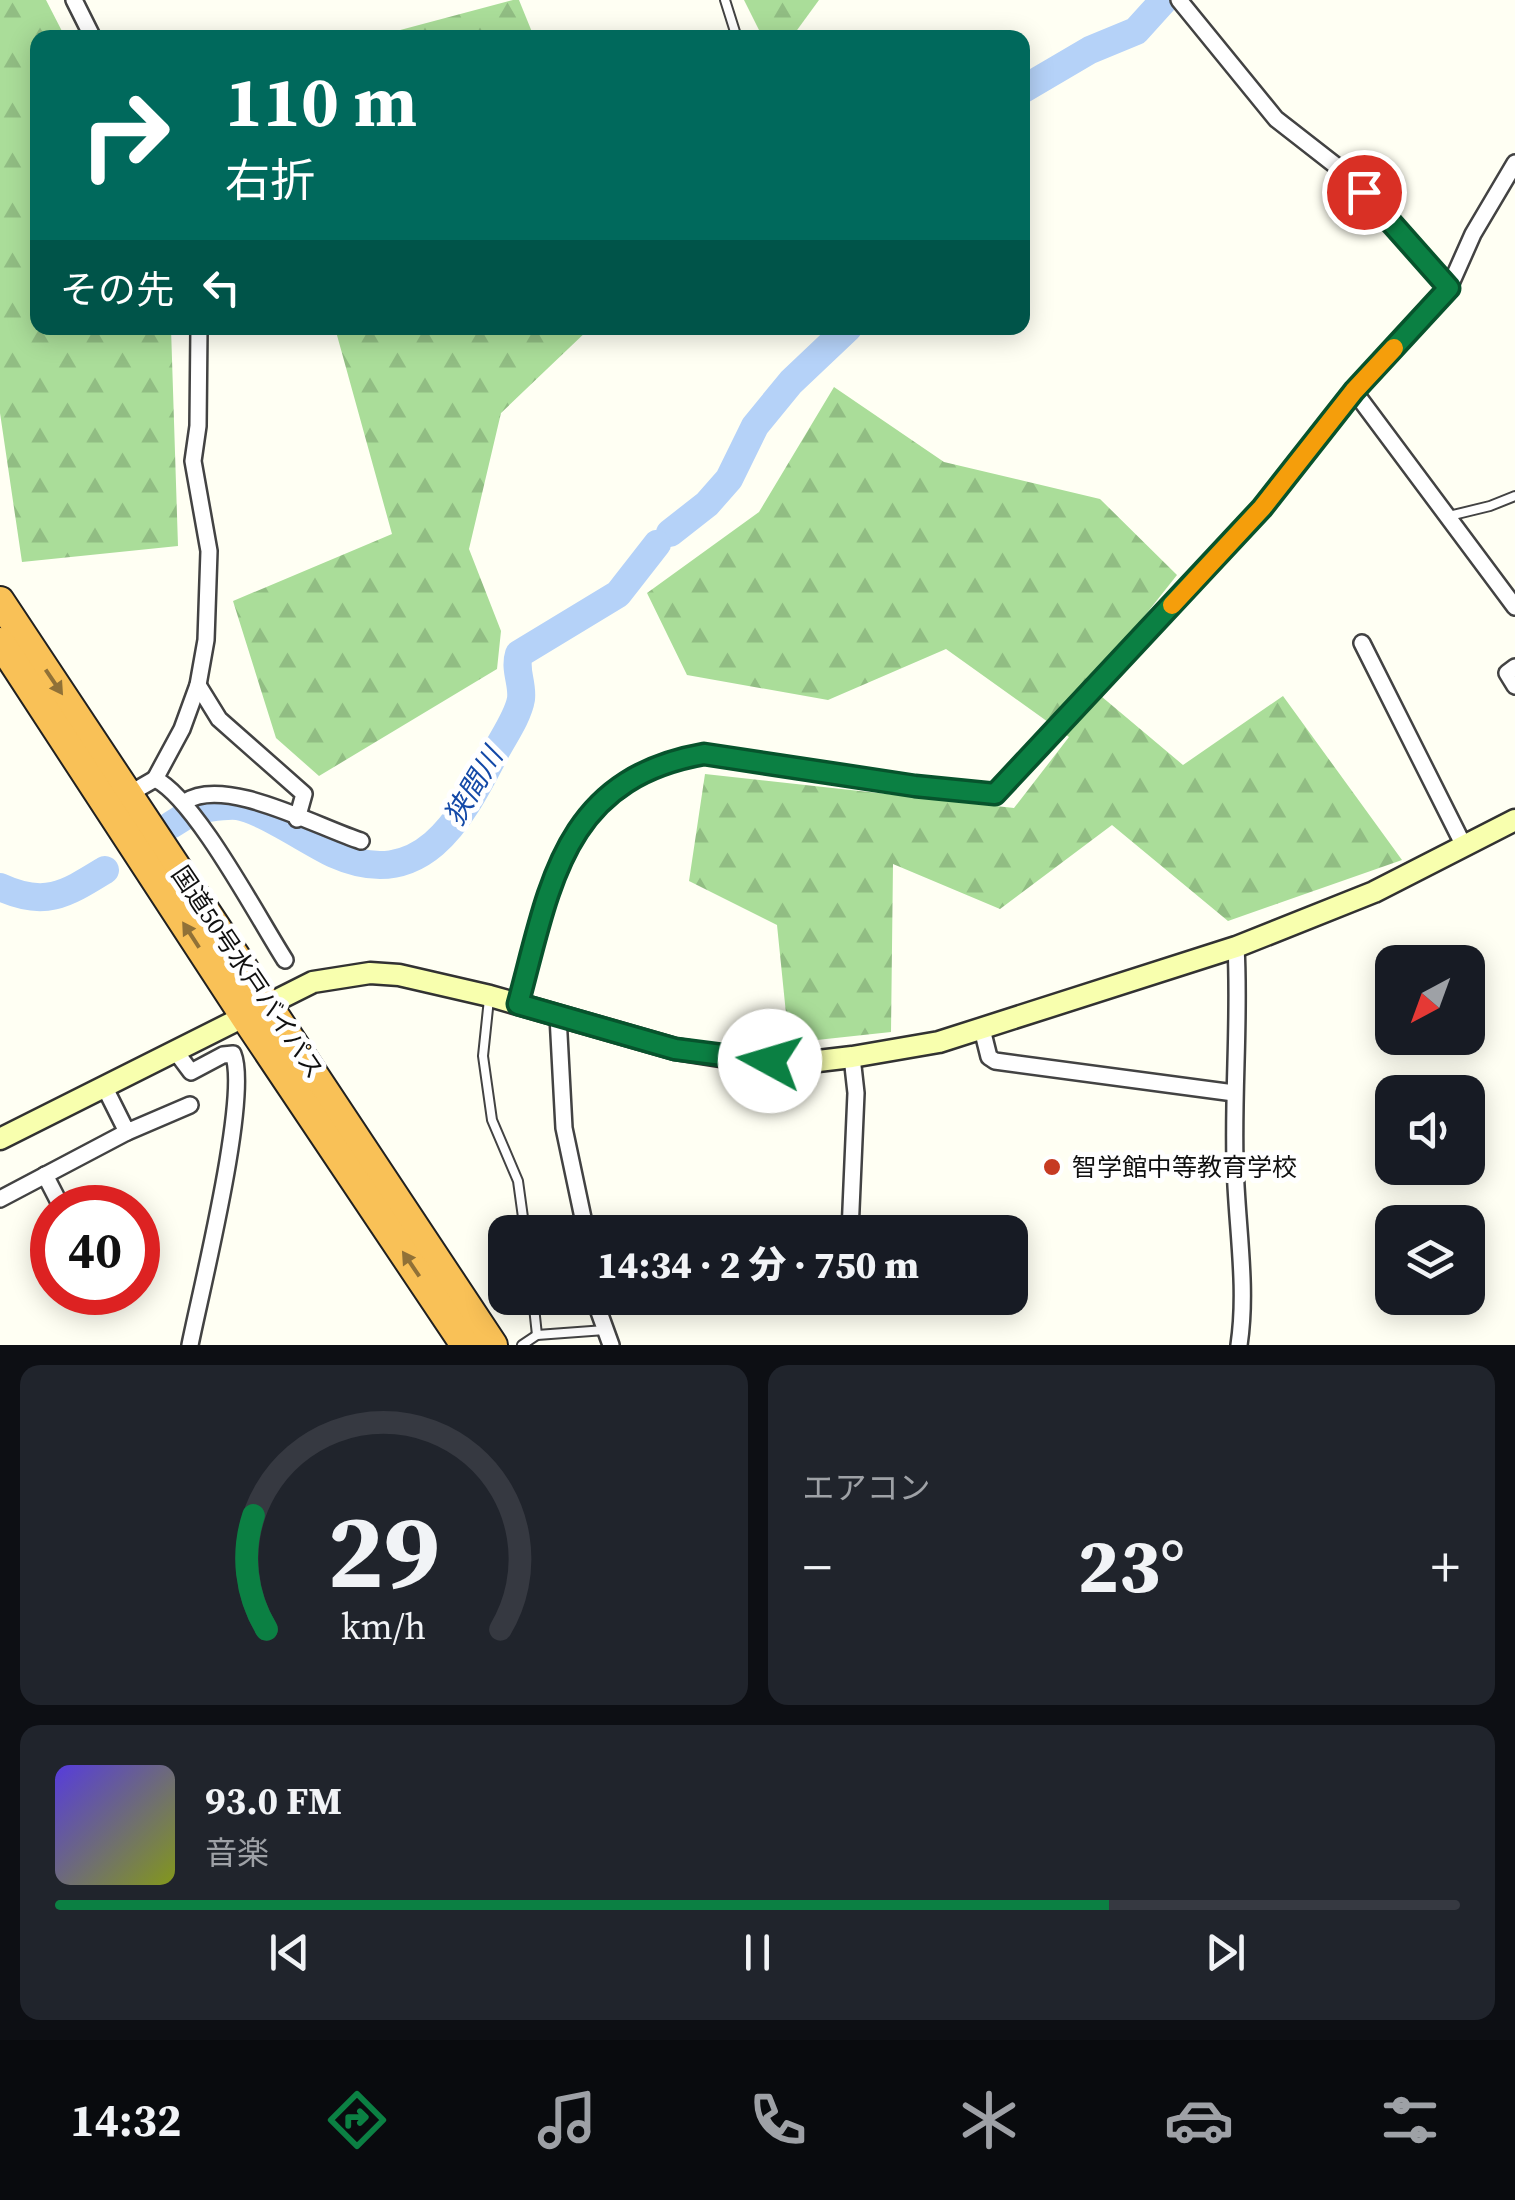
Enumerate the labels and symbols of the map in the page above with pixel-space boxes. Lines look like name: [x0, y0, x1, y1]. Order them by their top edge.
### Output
pin: [1322, 150, 1407, 235]
one-way arrow: [44, 669, 63, 696]
water label: 狭間川: [435, 738, 512, 832]
street label: 国道50号水戸バイパス: [164, 859, 332, 1085]
one-way arrow: [182, 922, 201, 949]
north arrow: [1375, 945, 1485, 1055]
position arrow: [718, 1009, 822, 1113]
place label: 智学館中等教育学校: [1072, 1150, 1297, 1184]
marker: 智学館中等教育学校: [1041, 1156, 1063, 1178]
speed limit sign: 40: [30, 1185, 160, 1315]
one-way arrow: [402, 1250, 421, 1277]

